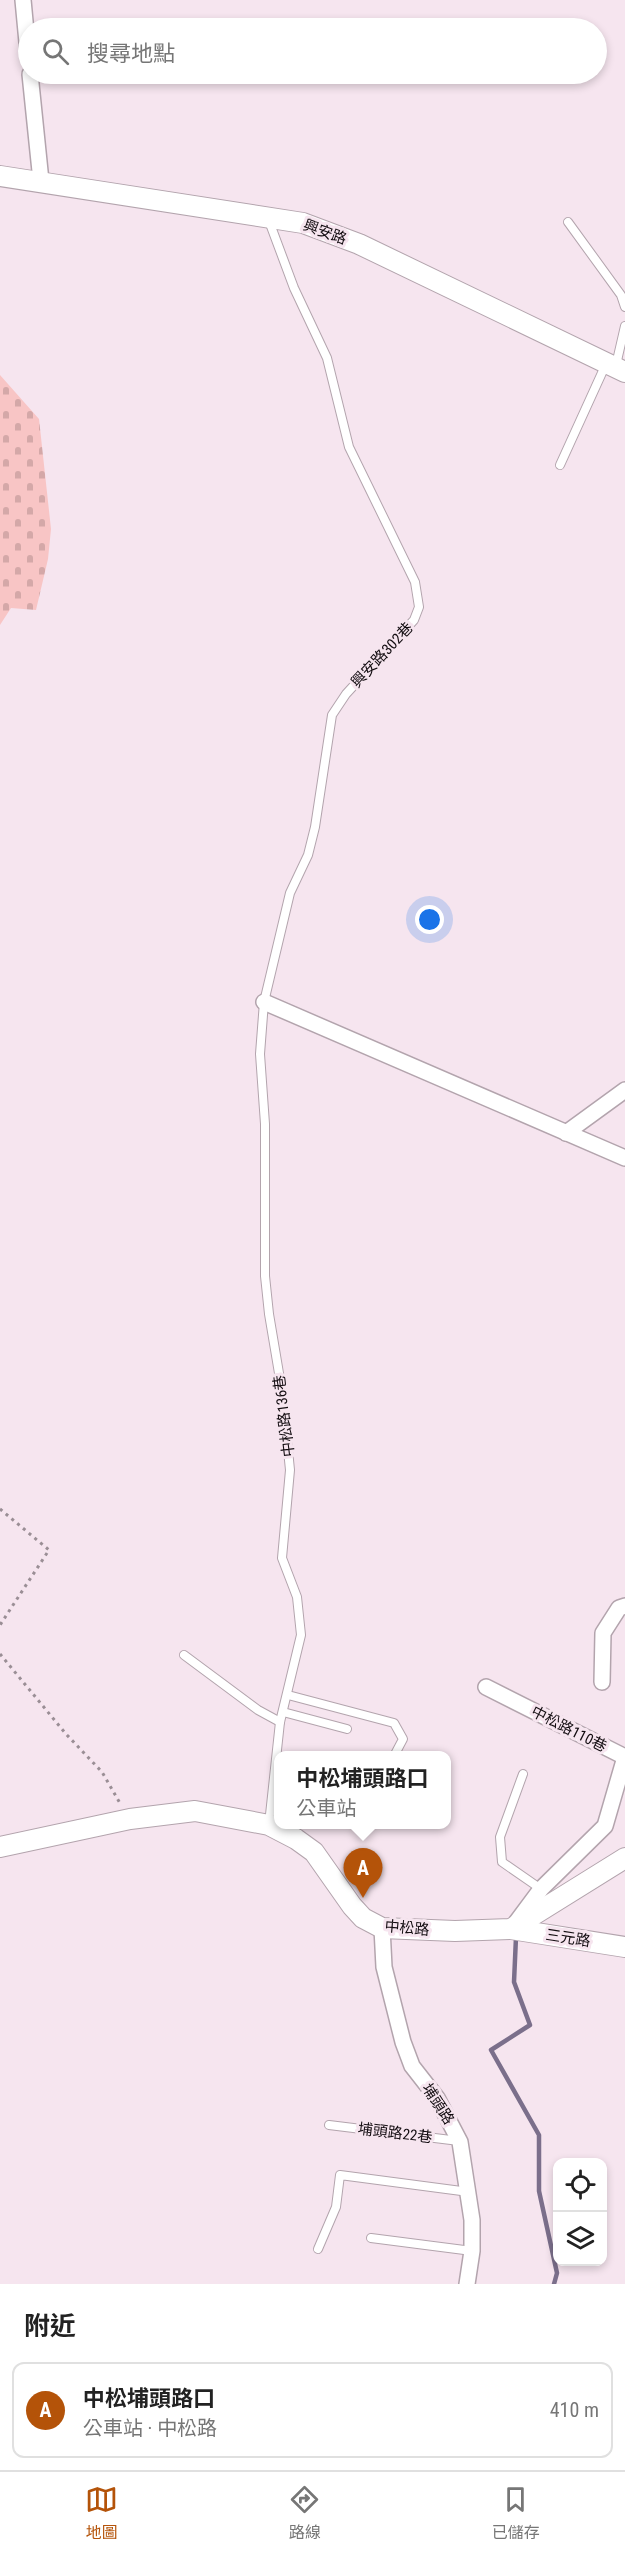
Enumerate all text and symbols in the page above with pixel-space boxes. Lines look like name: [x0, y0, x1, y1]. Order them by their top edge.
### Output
search box: [18, 18, 607, 84]
icon: search: [39, 35, 72, 68]
text: 搜尋地點: [87, 41, 175, 66]
street label: 興安路: [301, 216, 349, 248]
street label: 興安路302巷: [347, 619, 417, 691]
your location: [415, 905, 444, 934]
street label: 中松路136巷: [270, 1374, 298, 1458]
street label: 中松路110巷: [528, 1702, 610, 1756]
popup: [274, 1751, 451, 1829]
text: 中松埔頭路口: [296, 1766, 429, 1791]
text: 公車站: [296, 1796, 356, 1820]
pin: A: [344, 1848, 382, 1898]
street label: 中松路: [384, 1917, 430, 1939]
street label: 三元路: [544, 1926, 592, 1950]
street label: 埔頭路: [418, 2080, 458, 2128]
street label: 埔頭路22巷: [357, 2120, 433, 2146]
map controls: [553, 2158, 607, 2266]
button: locate: [553, 2158, 607, 2212]
button: layers: [553, 2212, 607, 2266]
text: 附近: [24, 2311, 76, 2341]
text: 中松埔頭路口: [83, 2386, 215, 2411]
text: A: [40, 2398, 51, 2422]
text: 410 m: [550, 2398, 599, 2422]
text: 公車站 · 中松路: [83, 2416, 217, 2440]
tab: 地圖: [85, 2483, 118, 2543]
tab: 路線: [288, 2483, 321, 2543]
tab: 已儲存: [492, 2483, 540, 2543]

